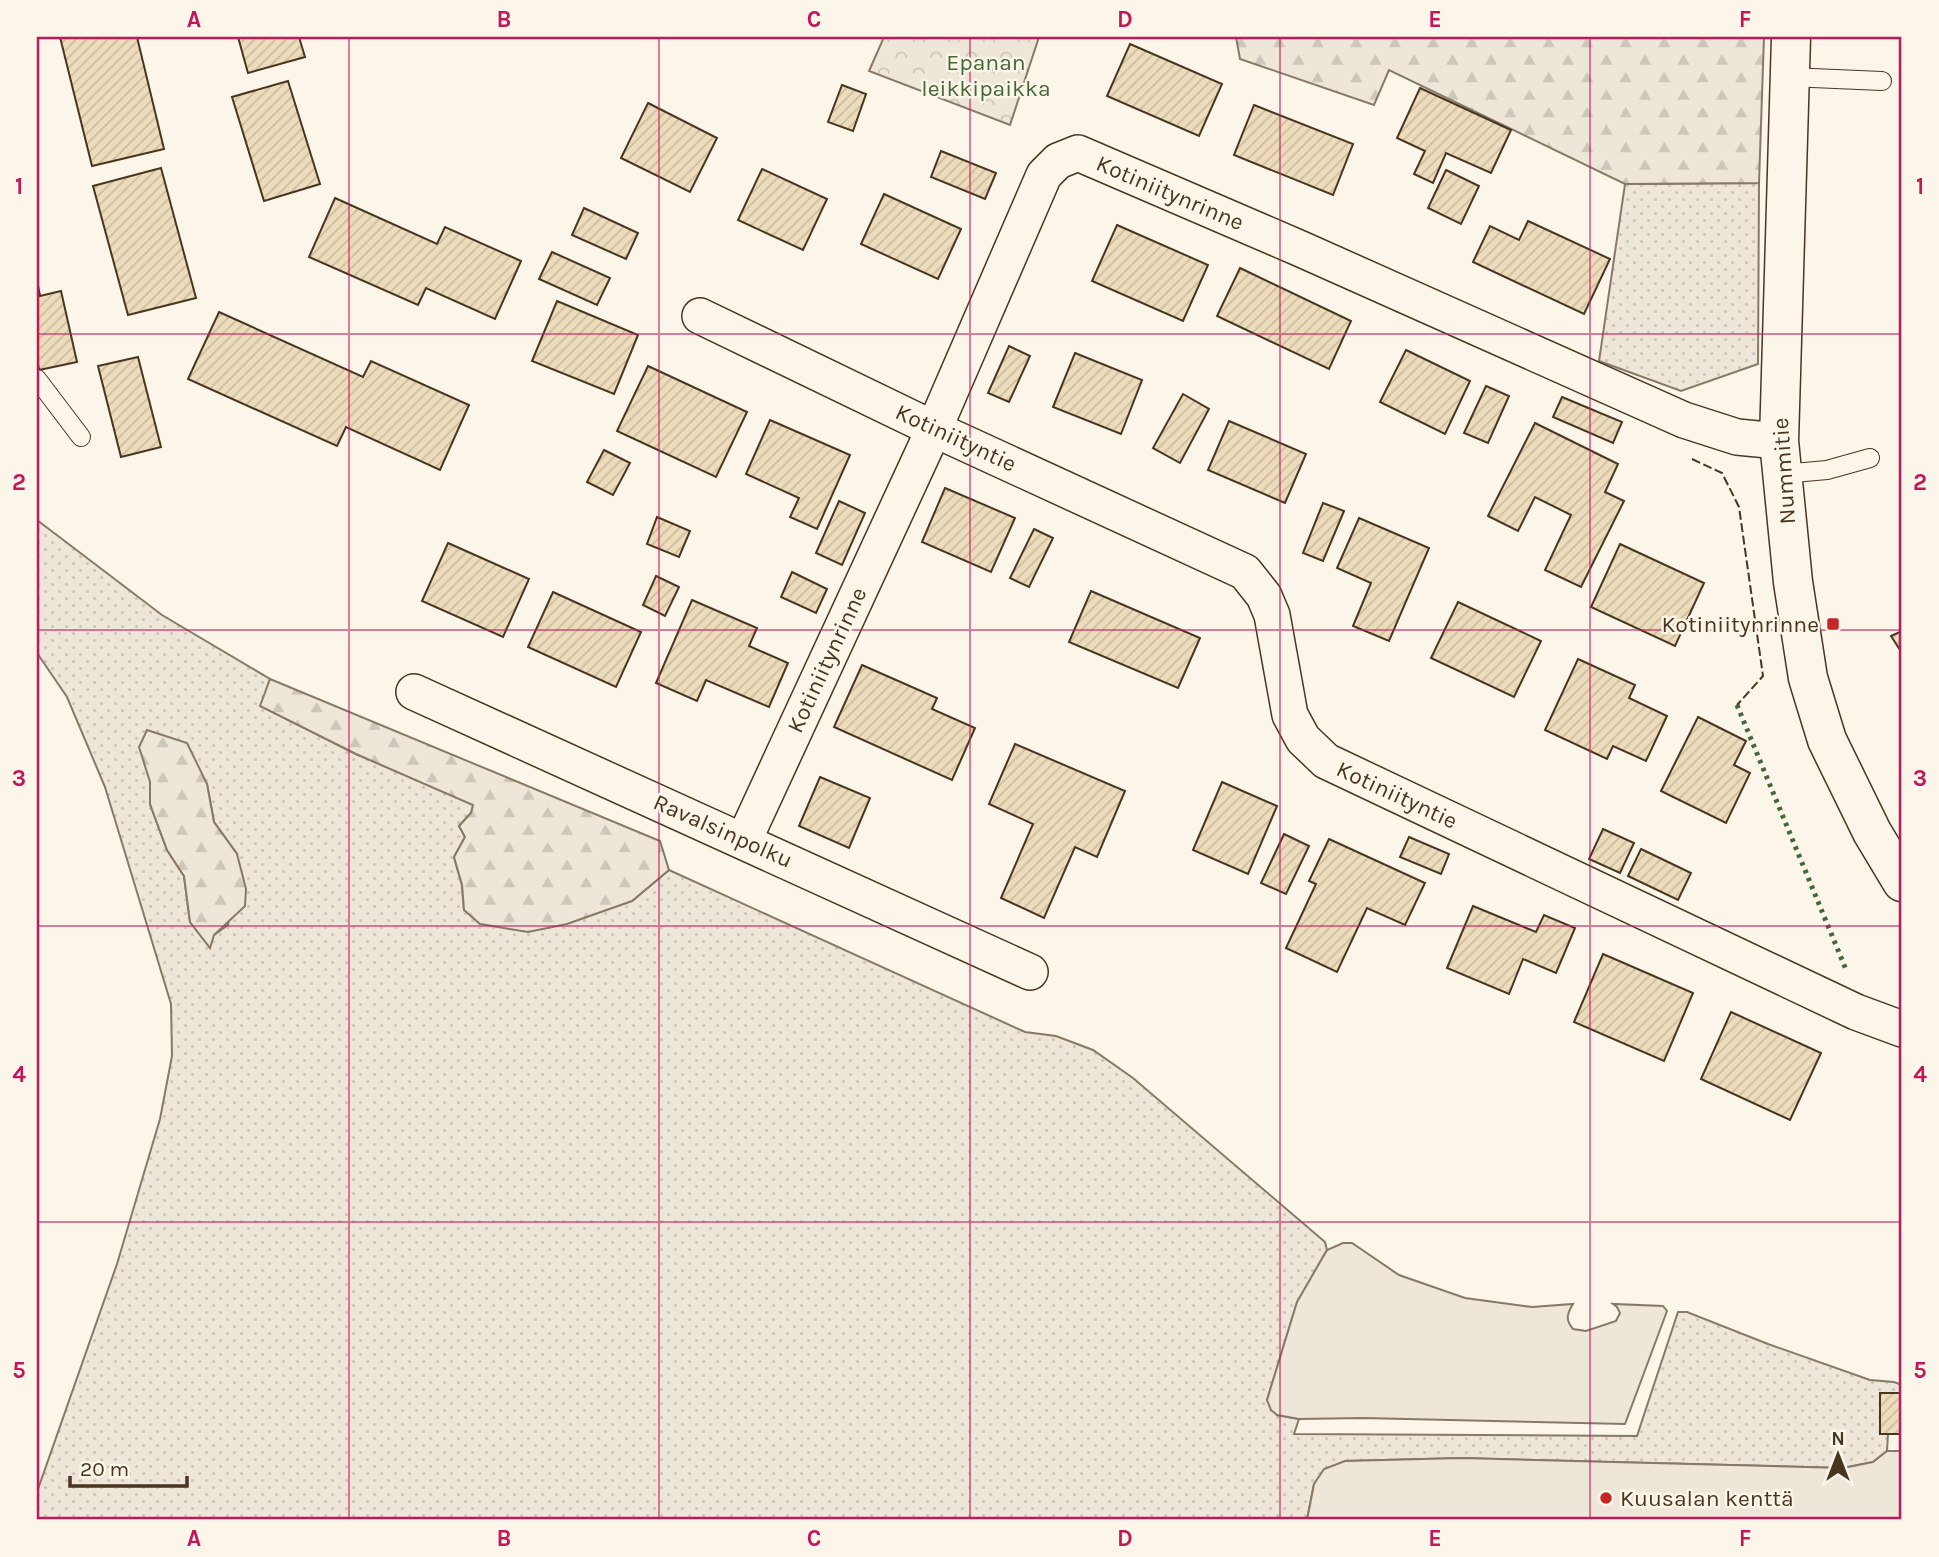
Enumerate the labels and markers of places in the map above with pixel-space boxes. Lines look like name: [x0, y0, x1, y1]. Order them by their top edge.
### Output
place label: Kotiniitynrinne: [1661, 611, 1819, 638]
marker: Kotiniitynrinne: [1825, 616, 1841, 632]
place label: Kuusalan kenttä: [1620, 1485, 1794, 1512]
marker: Kuusalan kenttä: [1598, 1490, 1614, 1506]

